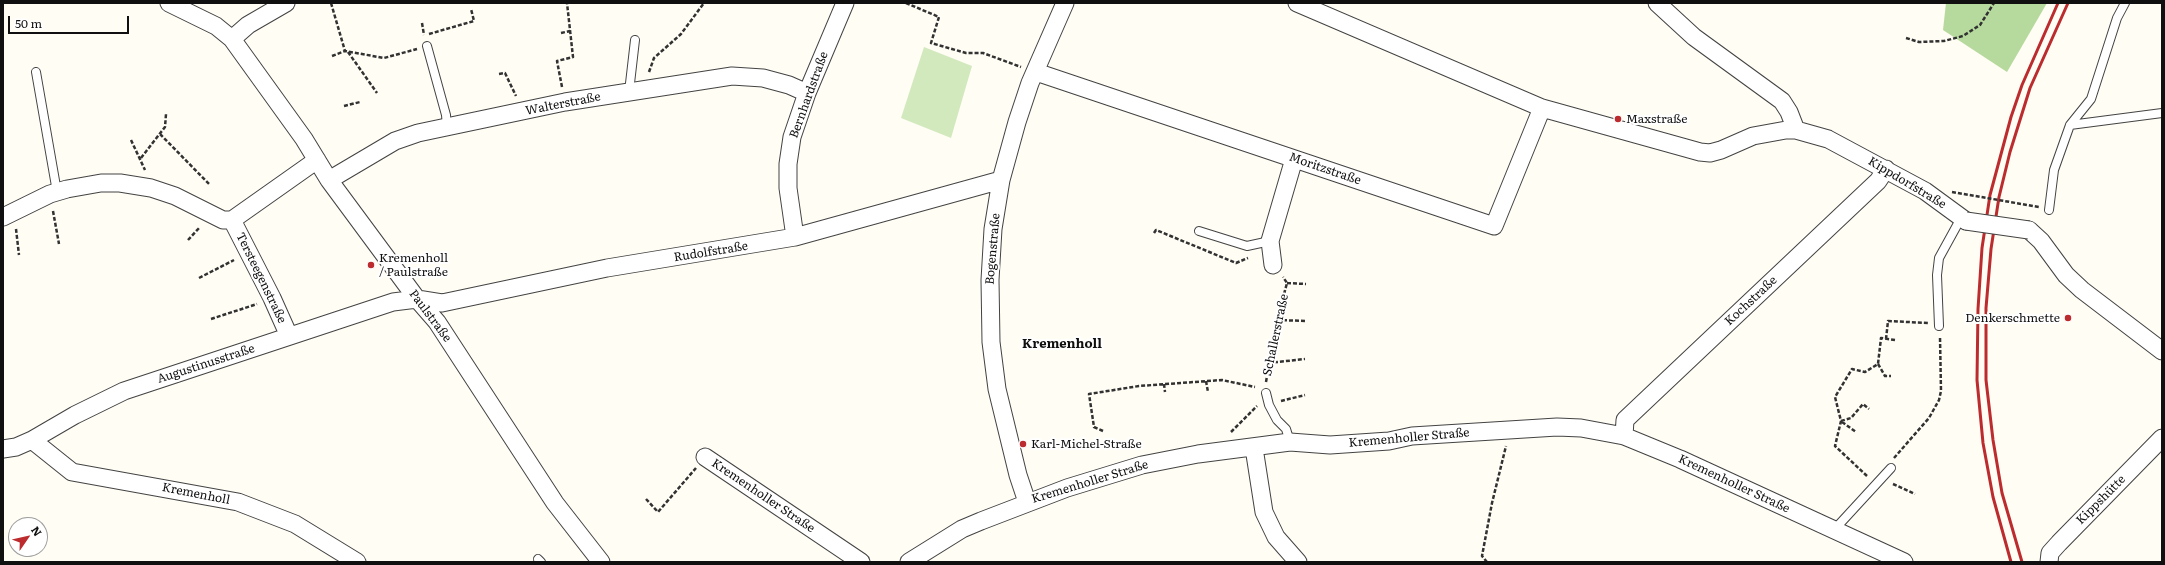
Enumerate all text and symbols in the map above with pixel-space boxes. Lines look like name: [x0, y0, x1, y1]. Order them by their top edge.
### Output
scale bar: [10, 8, 131, 34]
text: 50 m: [15, 14, 42, 32]
street label: Bernhardstraße: [787, 50, 831, 140]
street label: Walterstraße: [524, 90, 602, 118]
place label: Maxstraße: [1626, 112, 1687, 126]
marker: Maxstraße: [1613, 114, 1623, 124]
street label: Moritzstraße: [1287, 150, 1363, 188]
street label: Kippdorfstraße: [1865, 154, 1949, 212]
street label: Bogenstraße: [983, 213, 1003, 285]
street label: Tersteegenstraße: [233, 230, 289, 326]
street label: Rudolfstraße: [673, 239, 749, 265]
place label: Kremenholl / Paulstraße: [379, 251, 448, 279]
marker: Kremenholl / Paulstraße: [366, 260, 376, 270]
street label: Kochstraße: [1722, 273, 1780, 329]
street label: Paulstraße: [406, 287, 454, 345]
street label: Schallerstraße: [1260, 293, 1292, 377]
place label: Denkerschmette: [1965, 311, 2060, 325]
marker: Denkerschmette: [2063, 313, 2073, 323]
district label: Kremenholl: [1022, 336, 1102, 352]
street label: Augustinusstraße: [156, 341, 256, 387]
street label: Kremenholler Straße: [1348, 426, 1470, 450]
place label: Karl-Michel-Straße: [1031, 437, 1142, 451]
marker: Karl-Michel-Straße: [1018, 439, 1028, 449]
street label: Kremenholler Straße: [1676, 452, 1792, 516]
street label: Kremenholler Straße: [709, 456, 817, 536]
street label: Kremenholler Straße: [1030, 457, 1150, 507]
street label: Kippshütte: [2073, 472, 2129, 528]
street label: Kremenholl: [161, 480, 231, 508]
north arrow: [8, 517, 48, 557]
text: N: [28, 523, 46, 539]

